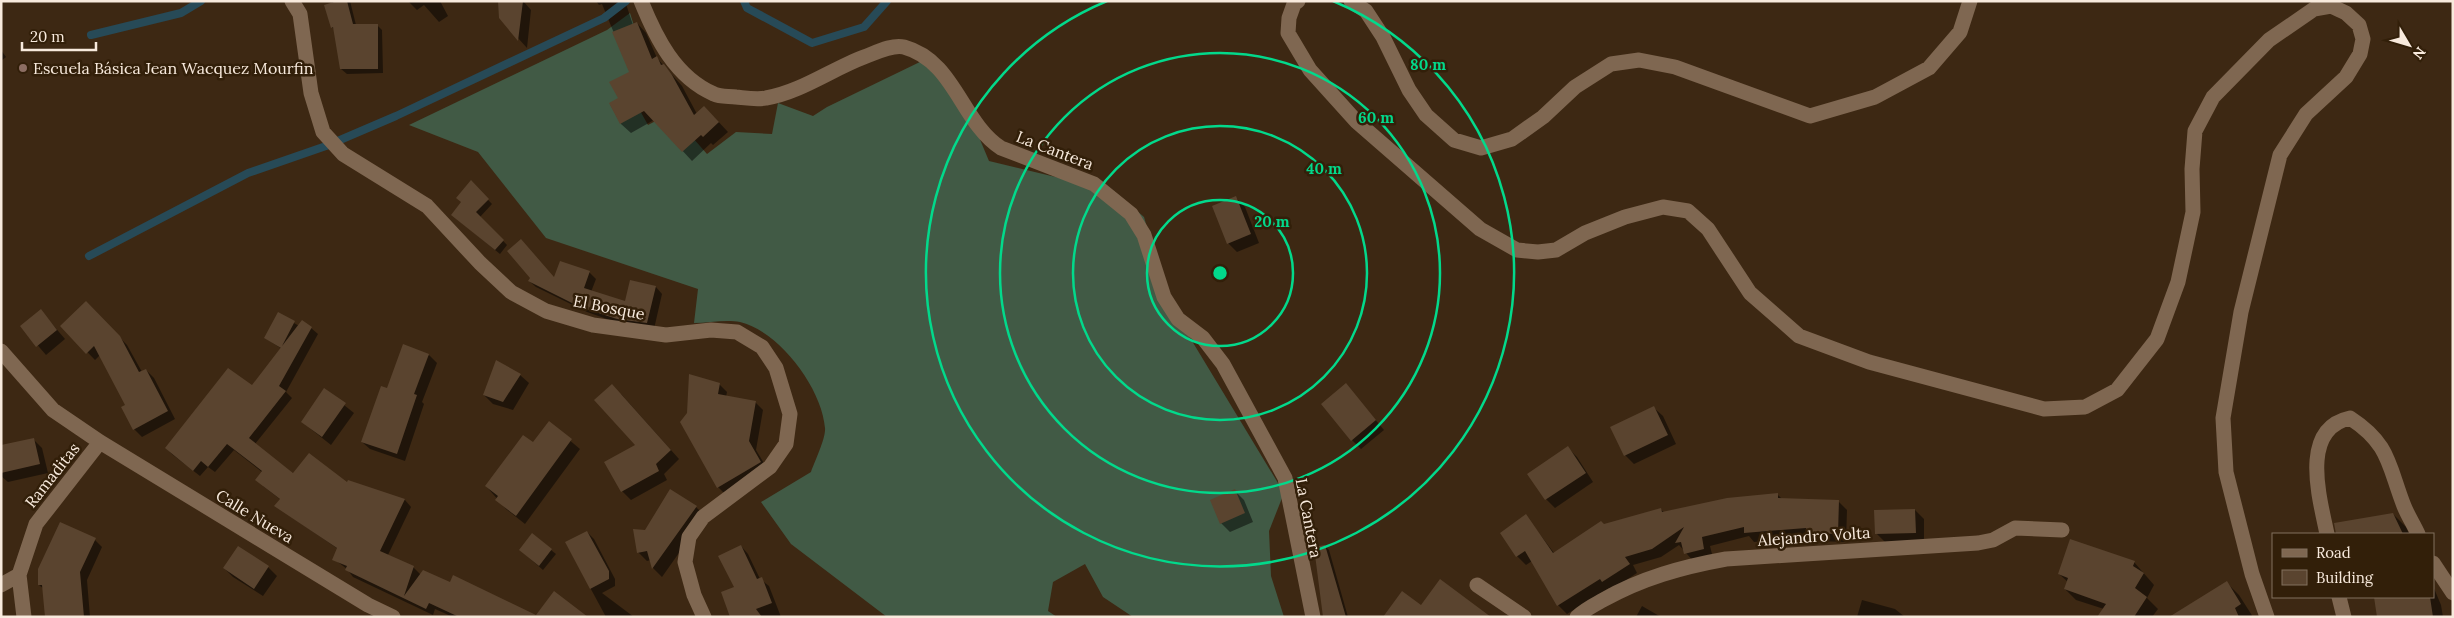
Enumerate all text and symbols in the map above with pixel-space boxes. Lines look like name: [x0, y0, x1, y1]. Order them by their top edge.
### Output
scale bar: [22, 20, 96, 52]
north arrow: [2384, 20, 2434, 70]
text: 20 m: [30, 27, 65, 46]
text: N: [2409, 43, 2430, 63]
text: 80 m: [1410, 55, 1446, 74]
place label: Escuela Básica Jean Wacquez Mourfin: [33, 58, 314, 78]
marker: Escuela Básica Jean Wacquez Mourfin: [17, 62, 29, 74]
text: 60 m: [1358, 108, 1394, 127]
street label: La Cantera: [1014, 126, 1096, 174]
text: 40 m: [1306, 159, 1342, 178]
text: 20 m: [1254, 212, 1290, 231]
centre of rings: [1211, 264, 1229, 282]
street label: El Bosque: [571, 290, 647, 324]
street label: Ramaditas: [20, 438, 84, 512]
street label: La Cantera: [1291, 476, 1327, 560]
street label: Calle Nueva: [212, 485, 298, 547]
street label: Alejandro Volta: [1756, 522, 1871, 550]
legend: [2272, 533, 2434, 598]
text: Road: [2316, 543, 2351, 562]
text: Building: [2316, 568, 2374, 587]

